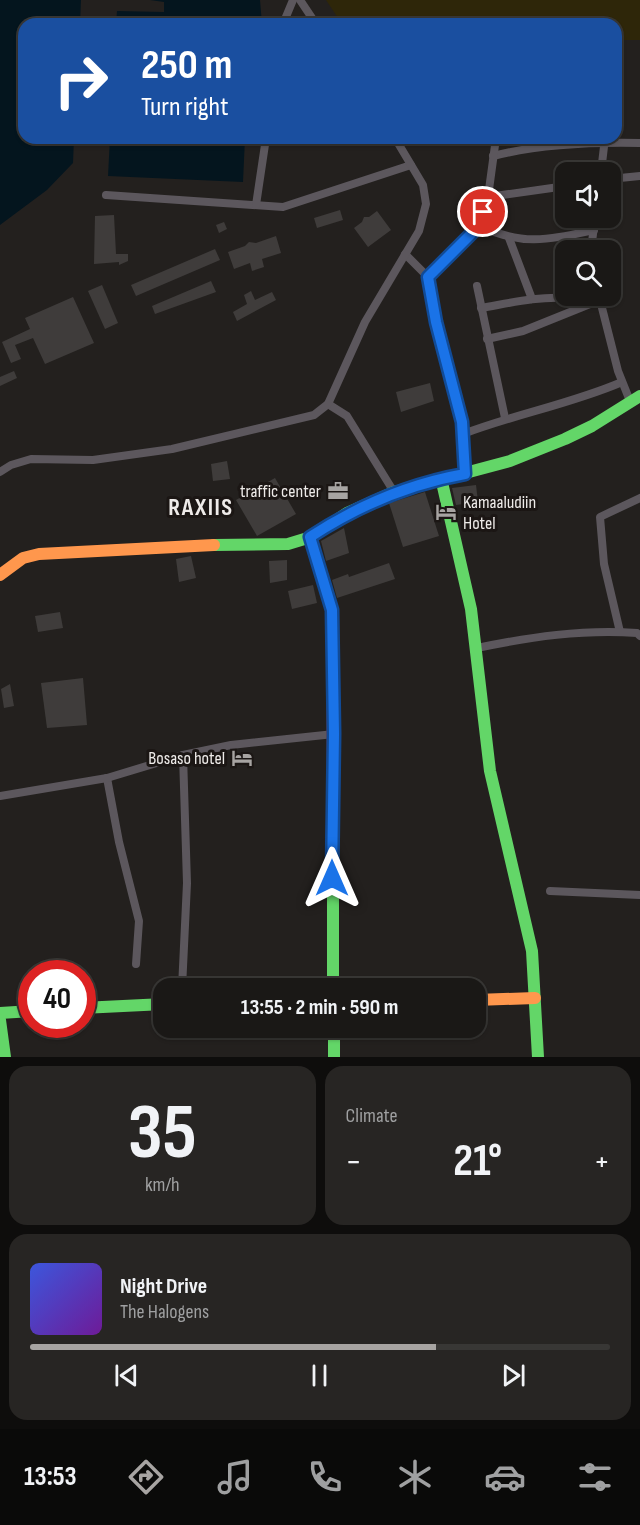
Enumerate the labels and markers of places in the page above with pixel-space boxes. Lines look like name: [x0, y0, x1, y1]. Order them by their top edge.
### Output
pin: [457, 186, 508, 237]
office icon: traffic center: [326, 479, 350, 503]
place label: traffic center: [240, 481, 321, 502]
place label: Kamaaludiin Hotel: [463, 492, 536, 534]
hotel icon: Kamaaludiin Hotel: [434, 500, 458, 524]
hotel icon: Bosaso hotel: [230, 746, 254, 770]
place label: Bosaso hotel: [148, 748, 225, 769]

